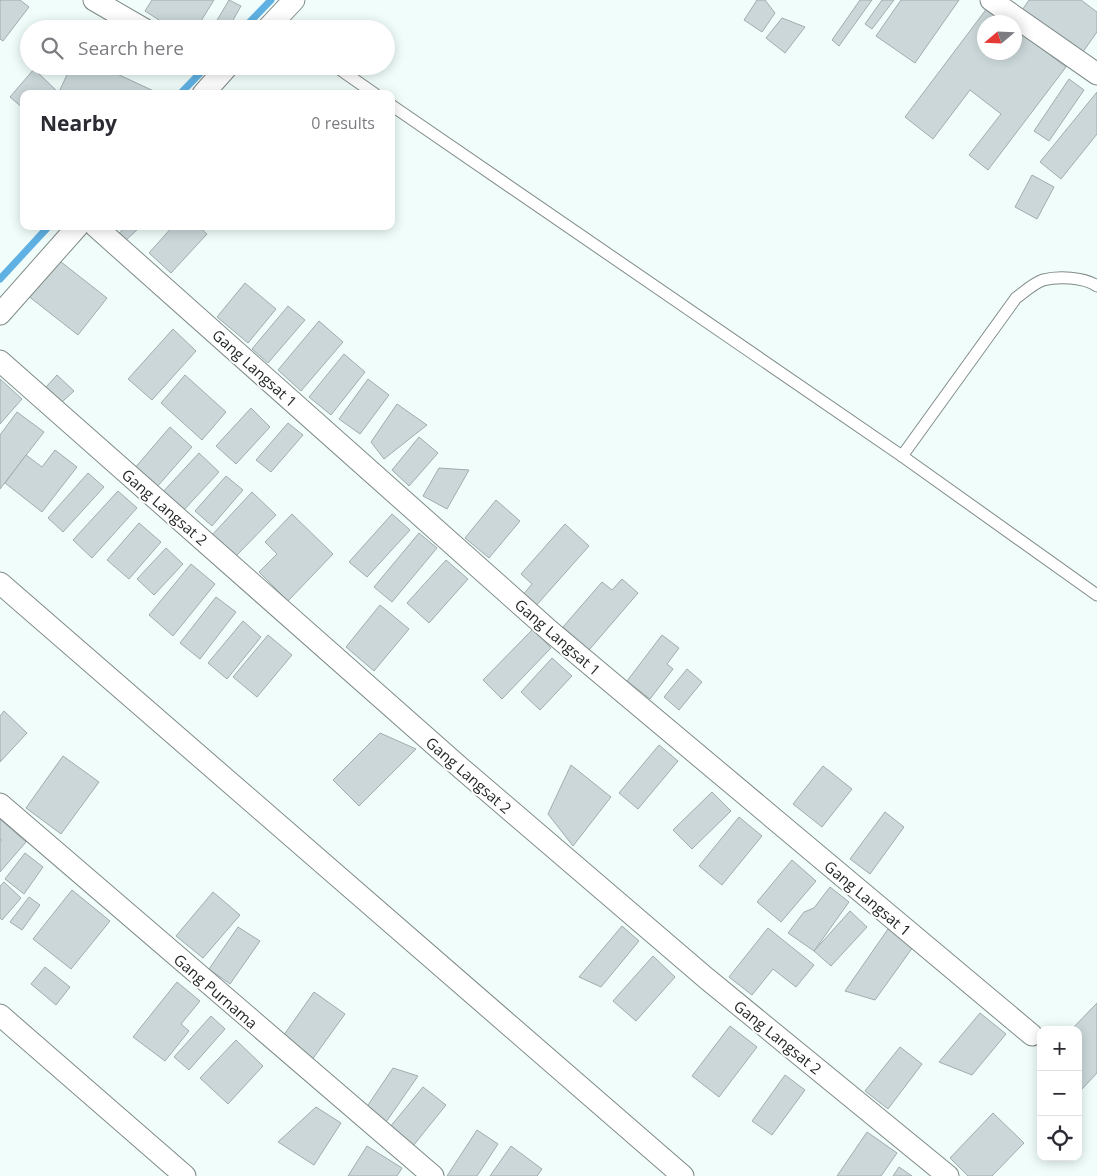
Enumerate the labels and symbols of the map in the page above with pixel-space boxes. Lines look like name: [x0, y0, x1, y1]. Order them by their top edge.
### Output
north arrow: [977, 15, 1022, 60]
street label: Gang Langsat 1: [208, 325, 302, 411]
street label: Gang Langsat 2: [118, 464, 212, 550]
street label: Gang Langsat 1: [511, 594, 605, 680]
street label: Gang Langsat 2: [422, 732, 516, 818]
street label: Gang Langsat 1: [820, 856, 916, 940]
street label: Gang Purnama: [170, 949, 262, 1033]
street label: Gang Langsat 2: [730, 995, 826, 1079]

